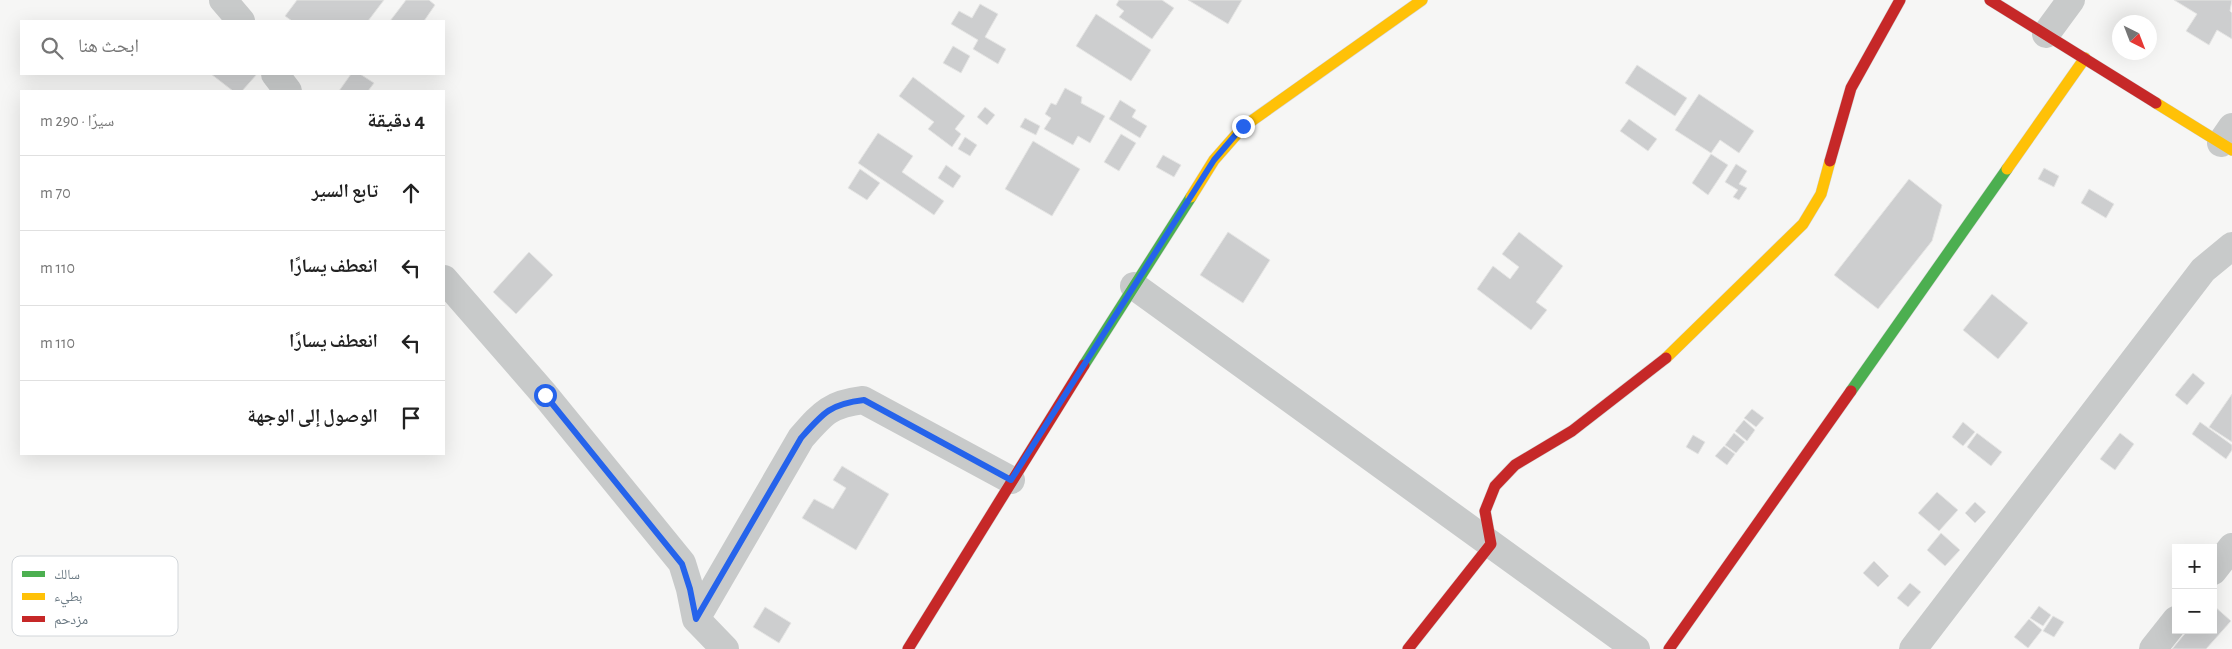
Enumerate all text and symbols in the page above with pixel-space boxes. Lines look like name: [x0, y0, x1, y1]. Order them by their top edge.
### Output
north arrow: [2112, 15, 2157, 60]
search box: [20, 20, 445, 75]
icon: search: [38, 34, 66, 62]
text: ابحث هنا: [78, 37, 139, 56]
text: 4 دقيقة: [367, 110, 425, 131]
text: سيرًا · 290 m: [40, 113, 114, 129]
route end: [1232, 115, 1255, 138]
icon: ahead: [397, 179, 425, 207]
text: تابع السير: [312, 182, 378, 201]
text: 70 m: [40, 185, 71, 201]
icon: left: [397, 254, 425, 282]
text: انعطف يسارًا: [289, 257, 378, 276]
text: 110 m: [40, 260, 75, 276]
icon: left: [397, 329, 425, 357]
text: انعطف يسارًا: [289, 332, 378, 351]
text: 110 m: [40, 335, 75, 351]
route start: [534, 384, 557, 407]
icon: arrive: [397, 404, 425, 432]
text: الوصول إلى الوجهة: [247, 407, 378, 426]
map controls: [2172, 544, 2217, 634]
button: +: [2172, 544, 2217, 589]
legend: [12, 556, 178, 636]
text: سالك: [54, 568, 80, 582]
button: −: [2172, 589, 2217, 634]
text: بطيء: [54, 590, 83, 608]
text: مزدحم: [54, 613, 88, 629]

